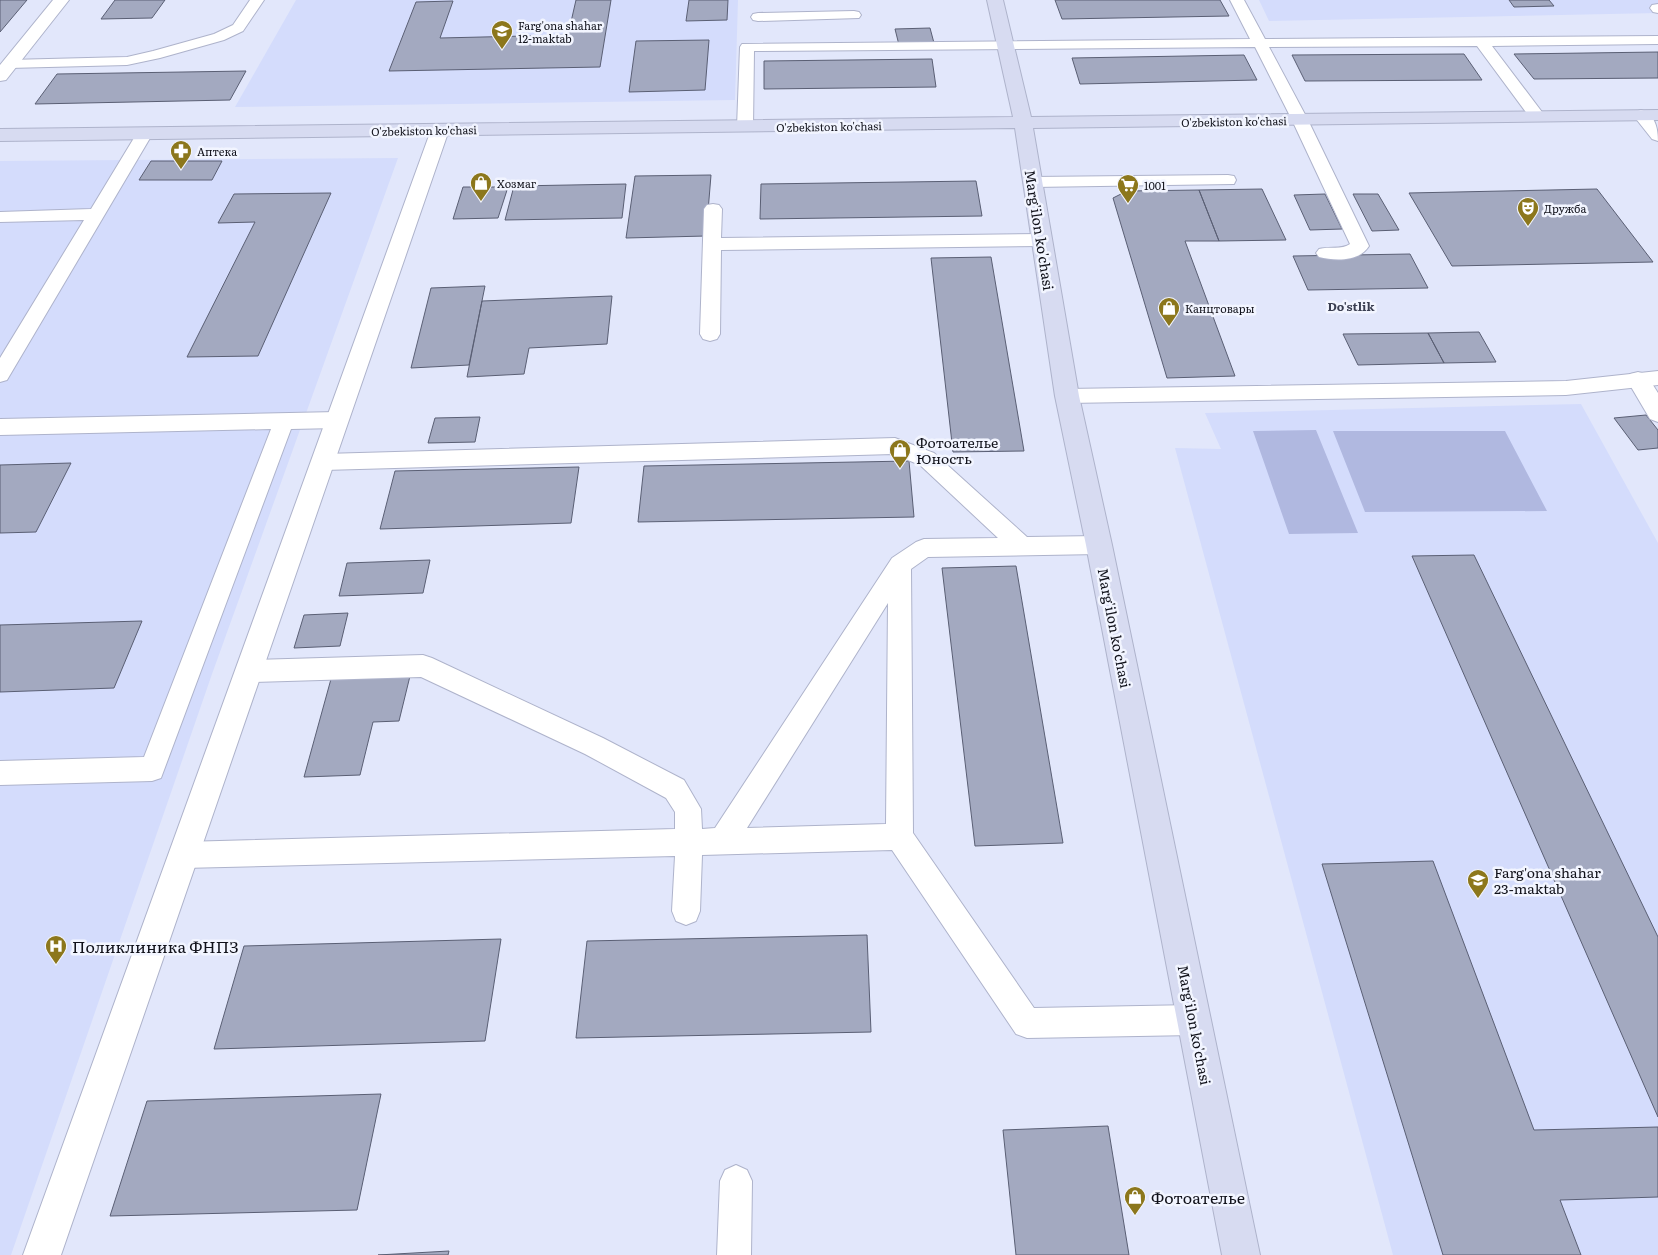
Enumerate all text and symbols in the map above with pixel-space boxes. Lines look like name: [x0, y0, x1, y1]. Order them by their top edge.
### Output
place label: Farg'ona shahar 12-maktab: [518, 17, 603, 46]
school or university icon: Farg'ona shahar 12-maktab: [490, 19, 514, 50]
street label: O'zbekiston ko'chasi: [1181, 112, 1287, 130]
street label: O'zbekiston ko'chasi: [776, 117, 882, 135]
street label: O'zbekiston ko'chasi: [371, 121, 477, 139]
pharmacy icon: Аптека: [169, 139, 193, 170]
place label: Аптека: [197, 143, 237, 159]
street label: Marg'ilon ko'chasi: [1021, 168, 1059, 292]
shop icon: Хозмаг: [469, 171, 493, 202]
supermarket icon: 1001: [1116, 173, 1140, 204]
place label: Хозмаг: [497, 175, 537, 191]
place label: 1001: [1144, 177, 1166, 193]
theatre icon: Дружба: [1516, 196, 1540, 227]
place label: Дружба: [1544, 200, 1586, 216]
shop icon: Канцтовары: [1157, 296, 1181, 327]
district label: Do'stlik: [1327, 297, 1375, 315]
place label: Канцтовары: [1185, 300, 1255, 316]
place label: Фотоателье Юность: [916, 432, 998, 468]
shop icon: Фотоателье Юность: [888, 438, 912, 469]
street label: Marg'ilon ko'chasi: [1094, 566, 1137, 690]
place label: Farg'ona shahar 23-maktab: [1494, 862, 1601, 898]
school or university icon: Farg'ona shahar 23-maktab: [1466, 868, 1490, 899]
hospital icon: Поликлиника ФНПЗ: [44, 934, 68, 965]
place label: Поликлиника ФНПЗ: [72, 934, 238, 958]
street label: Marg'ilon ko'chasi: [1174, 963, 1217, 1087]
shop icon: Фотоателье: [1123, 1185, 1147, 1216]
place label: Фотоателье: [1151, 1185, 1245, 1209]

